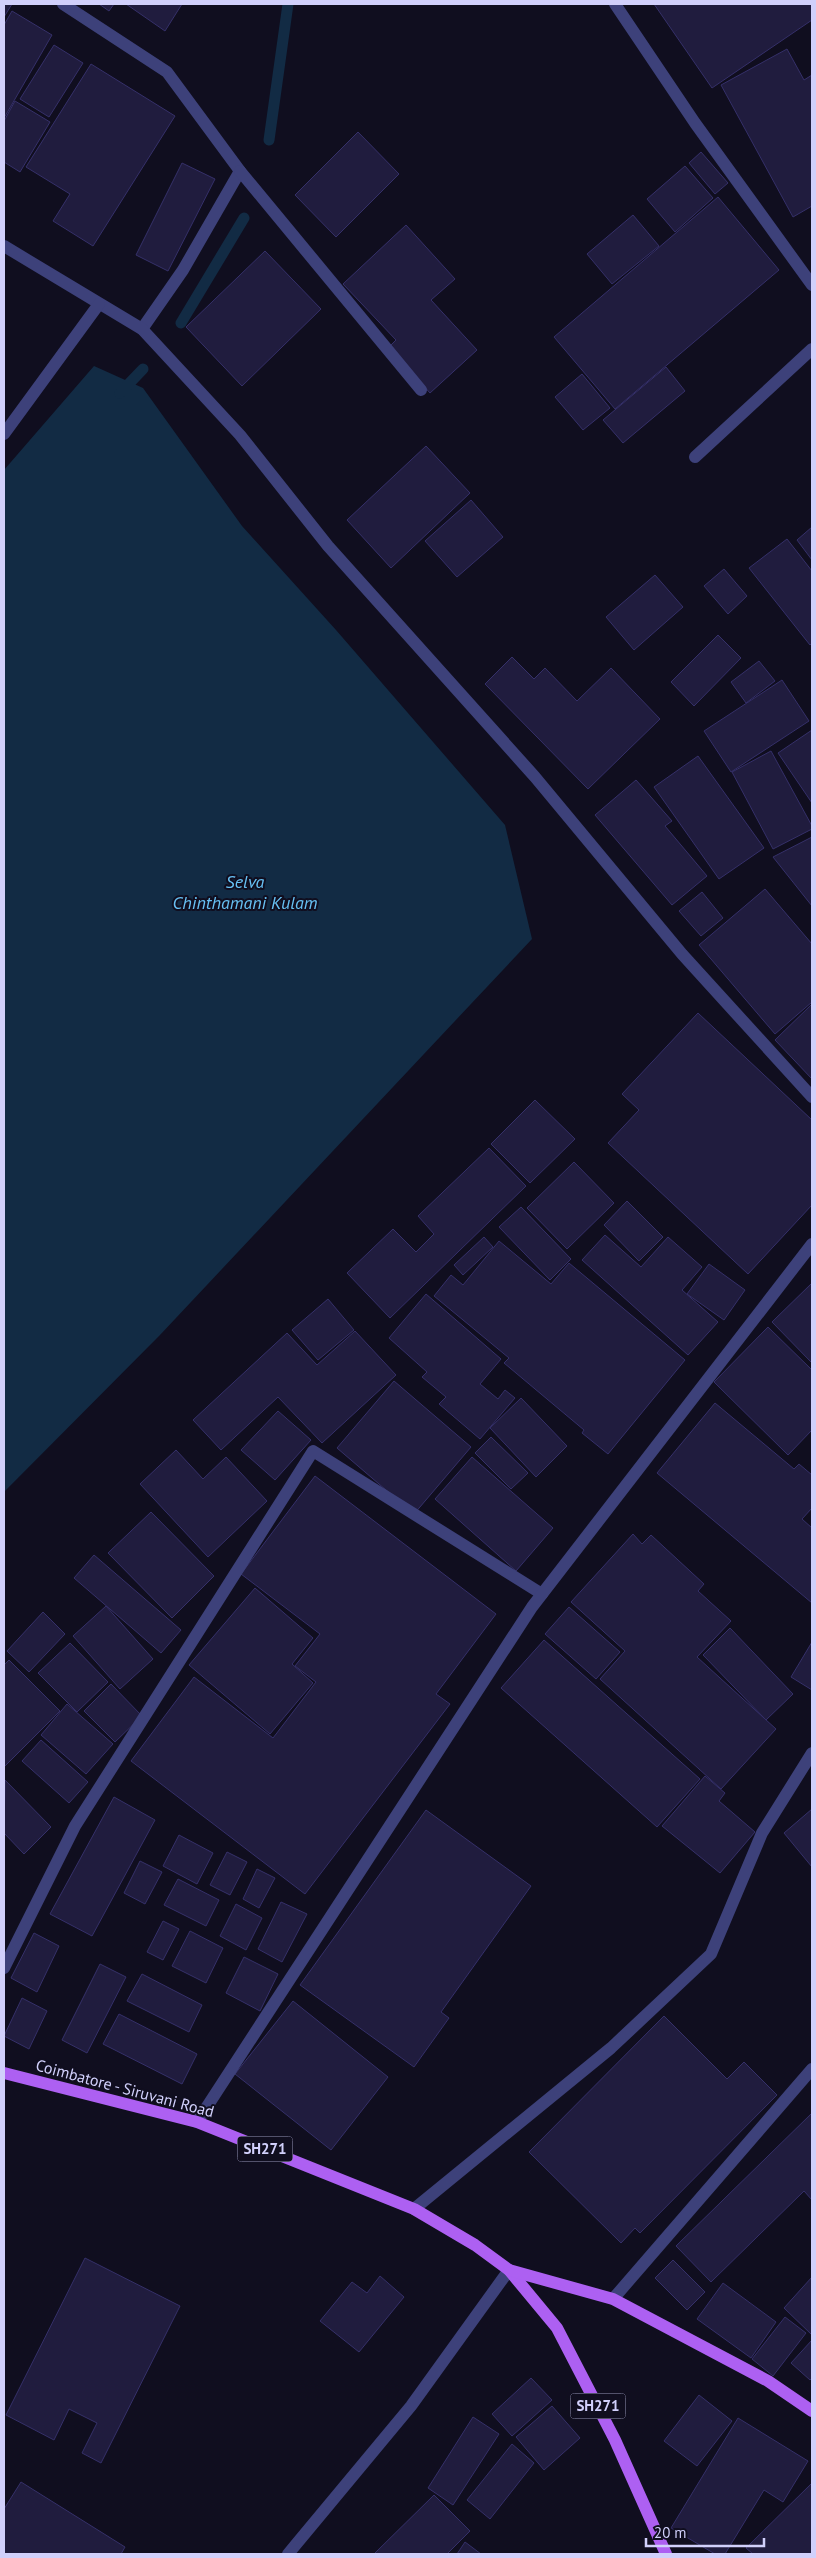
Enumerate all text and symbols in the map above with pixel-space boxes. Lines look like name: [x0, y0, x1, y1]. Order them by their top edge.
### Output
water label: Selva Chinthamani Kulam: [172, 870, 318, 914]
street label: Coimbatore - Siruvani Road: [34, 2055, 216, 2121]
road number: SH271: [238, 2136, 292, 2162]
road number: SH271: [570, 2394, 626, 2418]
scale bar: [646, 2516, 764, 2548]
text: 20 m: [654, 2523, 687, 2542]

